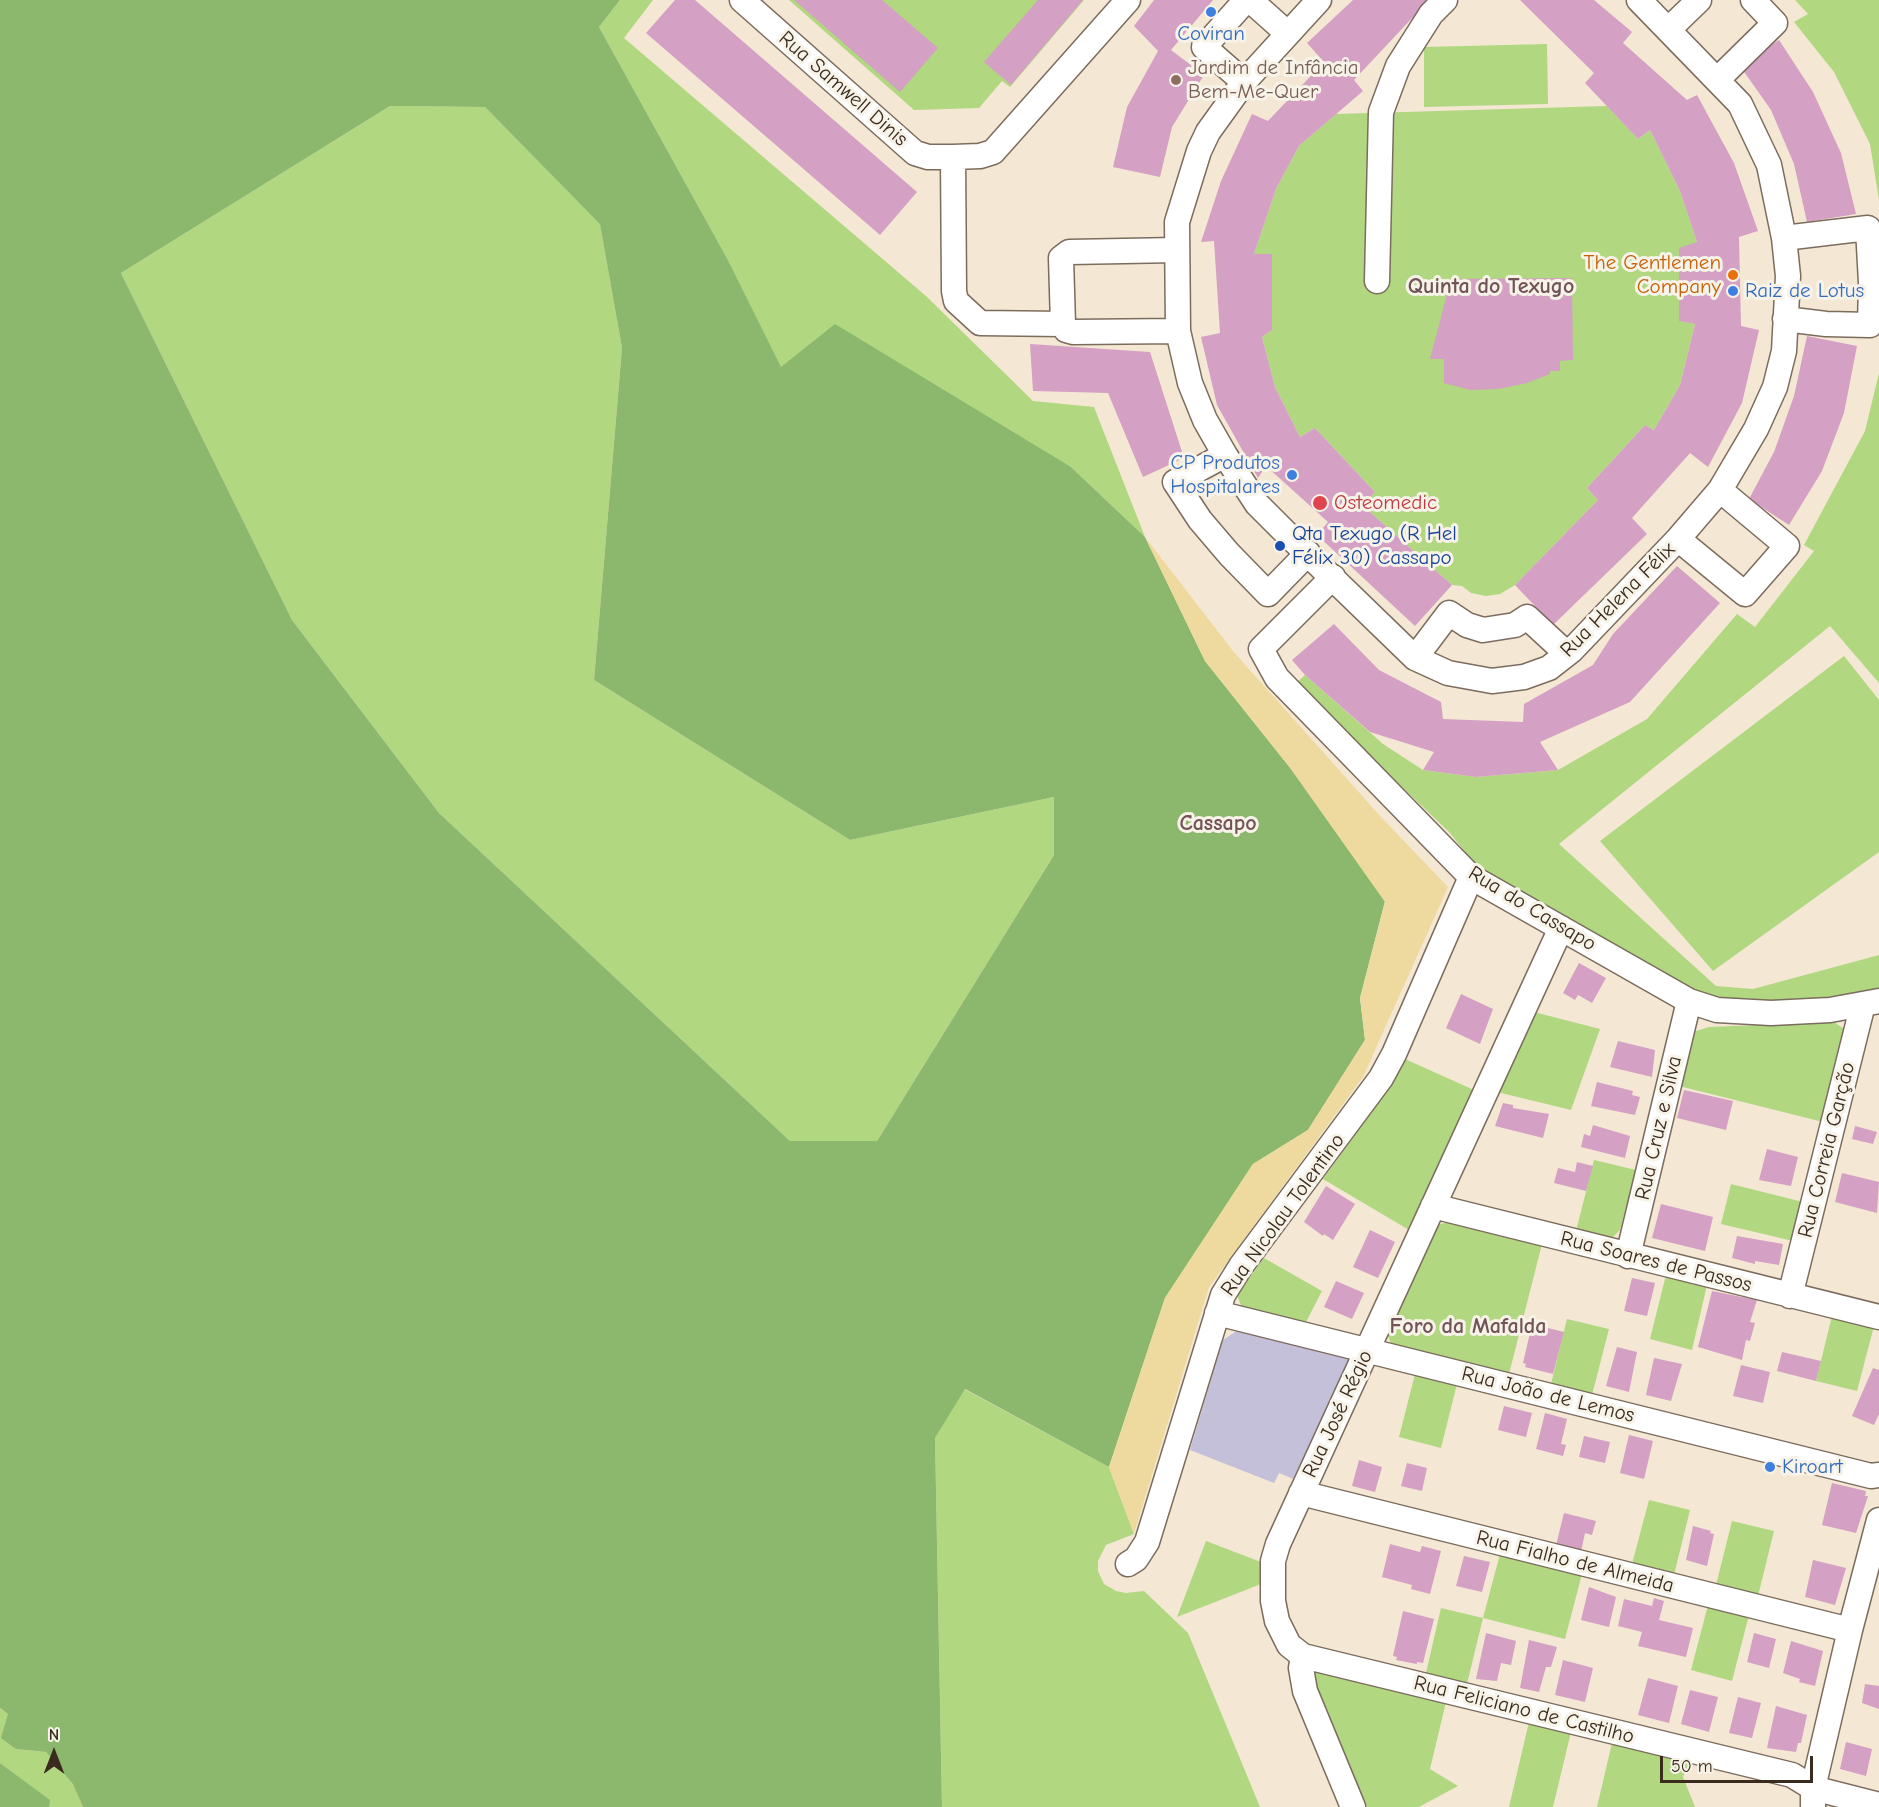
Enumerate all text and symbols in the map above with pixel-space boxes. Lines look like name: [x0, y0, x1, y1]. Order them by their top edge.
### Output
marker: Coviran: [1204, 5, 1218, 19]
place label: Coviran: [1177, 21, 1245, 47]
street label: Rua Samwell Dinis: [773, 26, 913, 152]
place label: Jardim de Infância Bem-Me-Quer: [1188, 55, 1359, 105]
marker: Jardim de Infância Bem-Me-Quer: [1169, 73, 1183, 87]
place label: The Gentlemen Company: [1583, 250, 1721, 300]
marker: The Gentlemen Company: [1726, 268, 1740, 282]
district label: Quinta do Texugo: [1408, 274, 1574, 300]
place label: Raiz de Lotus: [1745, 278, 1864, 304]
marker: Raiz de Lotus: [1726, 284, 1740, 298]
place label: CP Produtos Hospitalares: [1170, 450, 1280, 500]
marker: CP Produtos Hospitalares: [1285, 468, 1299, 482]
place label: Osteomedic: [1334, 490, 1437, 516]
marker: Osteomedic: [1311, 494, 1329, 512]
place label: Qta Texugo (R Hel Félix 30) Cassapo: [1292, 521, 1457, 571]
street label: Rua Helena Félix: [1555, 537, 1681, 663]
marker: Qta Texugo (R Hel Félix 30) Cassapo: [1273, 539, 1287, 553]
district label: Cassapo: [1179, 811, 1257, 837]
street label: Rua do Cassapo: [1464, 861, 1600, 957]
street label: Rua Cruz e Silva: [1630, 1054, 1688, 1202]
street label: Rua Correia Garção: [1793, 1060, 1861, 1240]
street label: Rua Nicolau Tolentino: [1216, 1129, 1350, 1301]
street label: Rua Soares de Passos: [1558, 1226, 1754, 1298]
district label: Foro da Mafalda: [1390, 1314, 1546, 1340]
street label: Rua José Régio: [1297, 1346, 1379, 1482]
street label: Rua João de Lemos: [1459, 1361, 1637, 1429]
place label: Kiroart: [1782, 1454, 1843, 1480]
marker: Kiroart: [1763, 1460, 1777, 1474]
street label: Rua Fialho de Almeida: [1474, 1525, 1676, 1599]
street label: Rua Feliciano de Castilho: [1411, 1670, 1637, 1750]
north arrow: [24, 1723, 84, 1783]
text: N: [49, 1726, 59, 1744]
scale bar: [1663, 1744, 1816, 1782]
text: 50 m: [1671, 1756, 1713, 1777]

